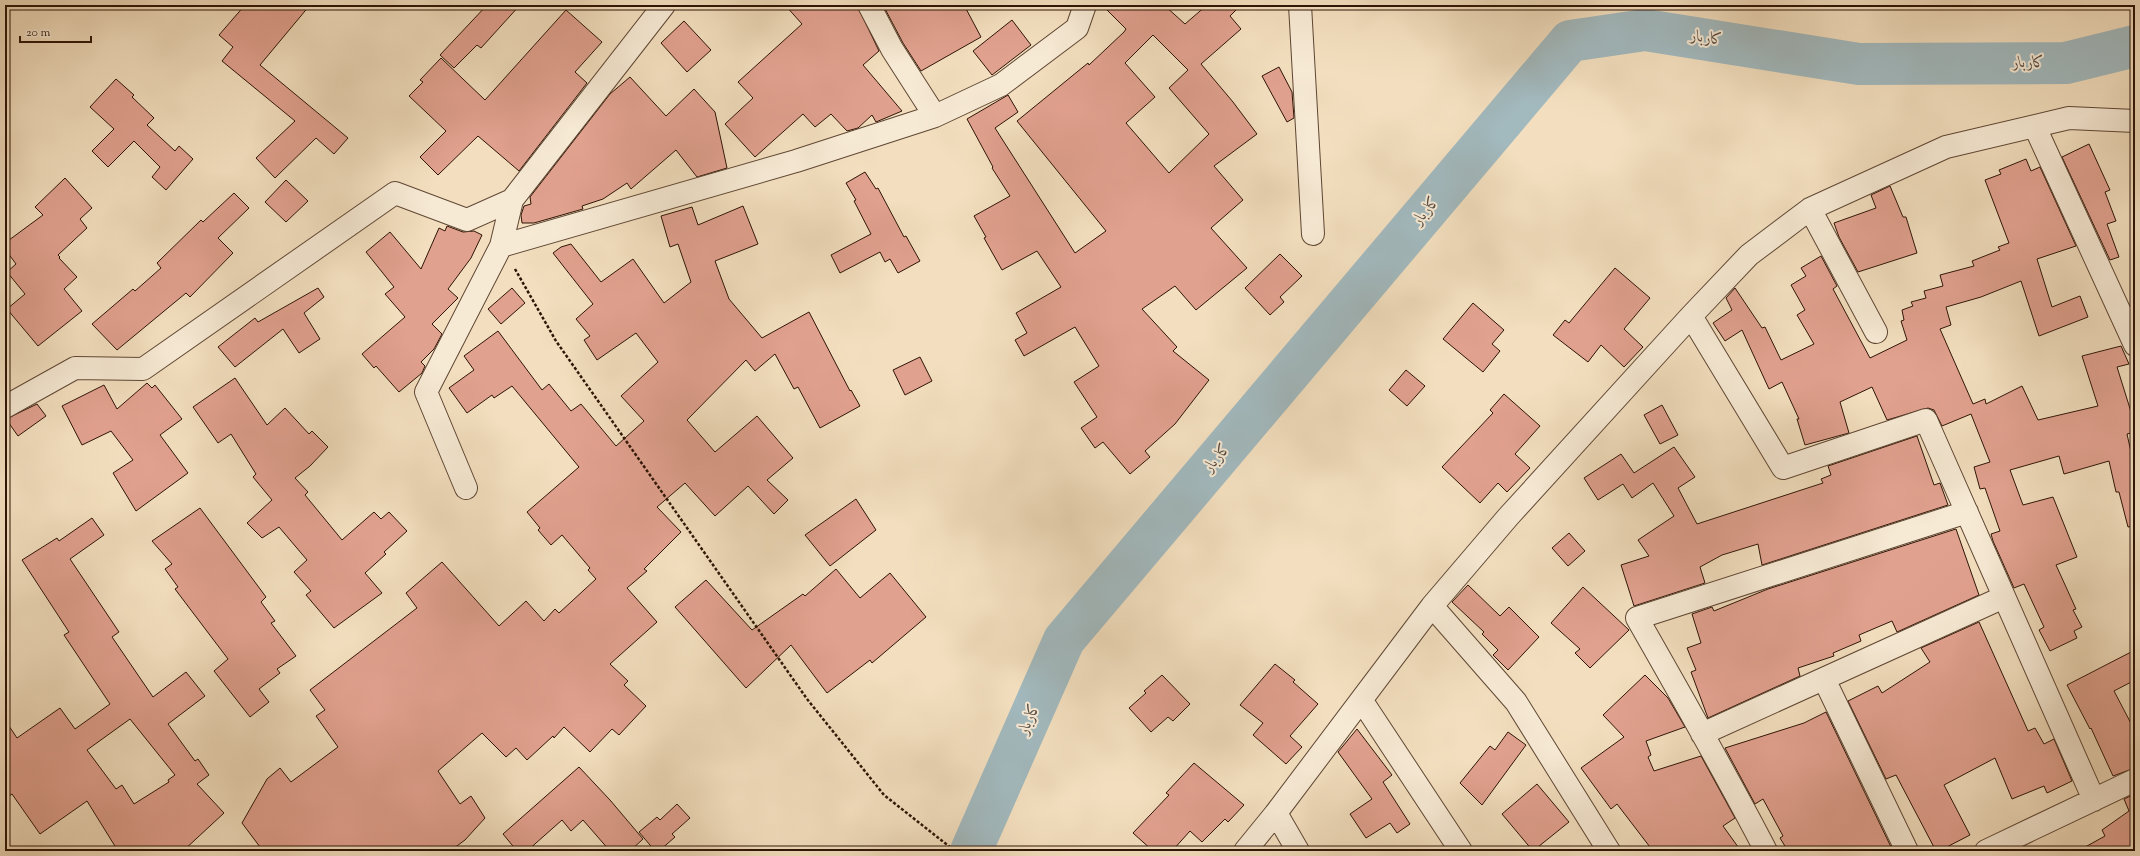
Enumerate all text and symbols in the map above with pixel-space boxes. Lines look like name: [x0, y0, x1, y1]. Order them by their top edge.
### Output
scale bar: [20, 18, 91, 44]
text: 20 m: [26, 24, 51, 42]
water label: کاربار: [1688, 25, 1725, 53]
water label: کاربار: [2011, 52, 2046, 75]
water label: کاربار: [1407, 191, 1446, 232]
water label: کاربار: [1198, 438, 1237, 479]
water label: کاربار: [1012, 699, 1047, 740]

